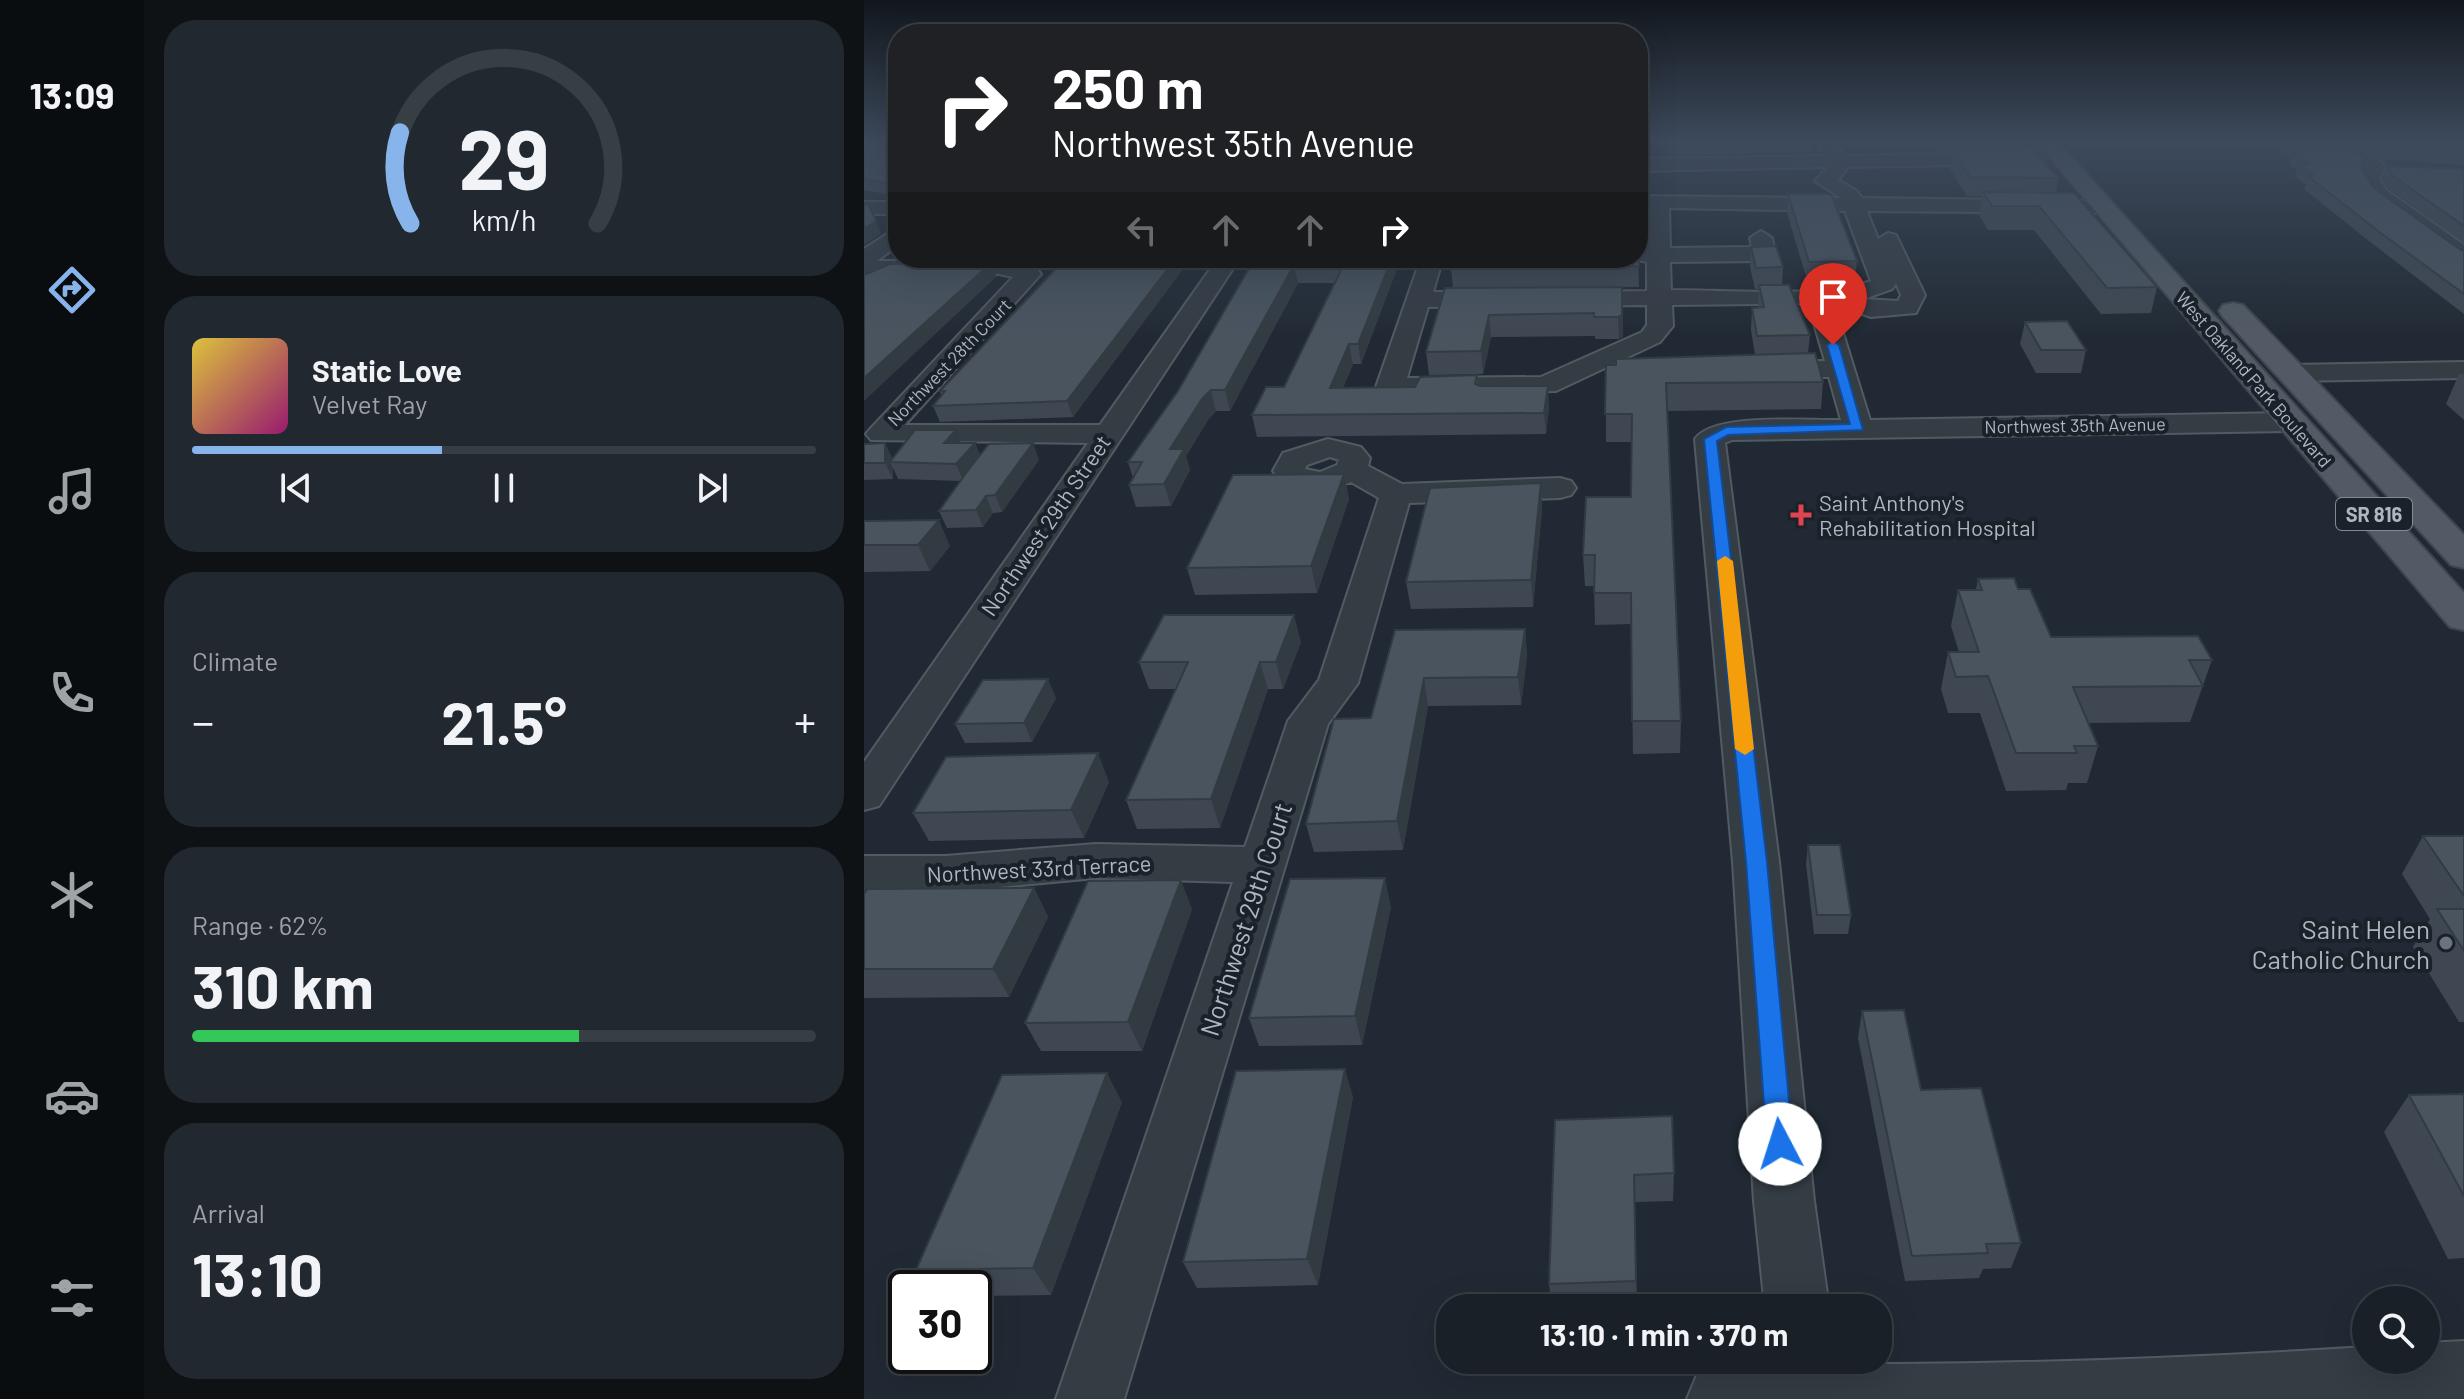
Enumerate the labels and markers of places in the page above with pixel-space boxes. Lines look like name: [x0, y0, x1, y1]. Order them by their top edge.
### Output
pin: [1799, 263, 1867, 345]
place label: Saint Anthony's Rehabilitation Hospital: [1819, 489, 2036, 540]
marker: Saint Anthony's Rehabilitation Hospital: [1790, 504, 1812, 526]
place label: Saint Helen Catholic Church: [2252, 913, 2430, 974]
marker: Saint Helen Catholic Church: [2437, 934, 2455, 952]

